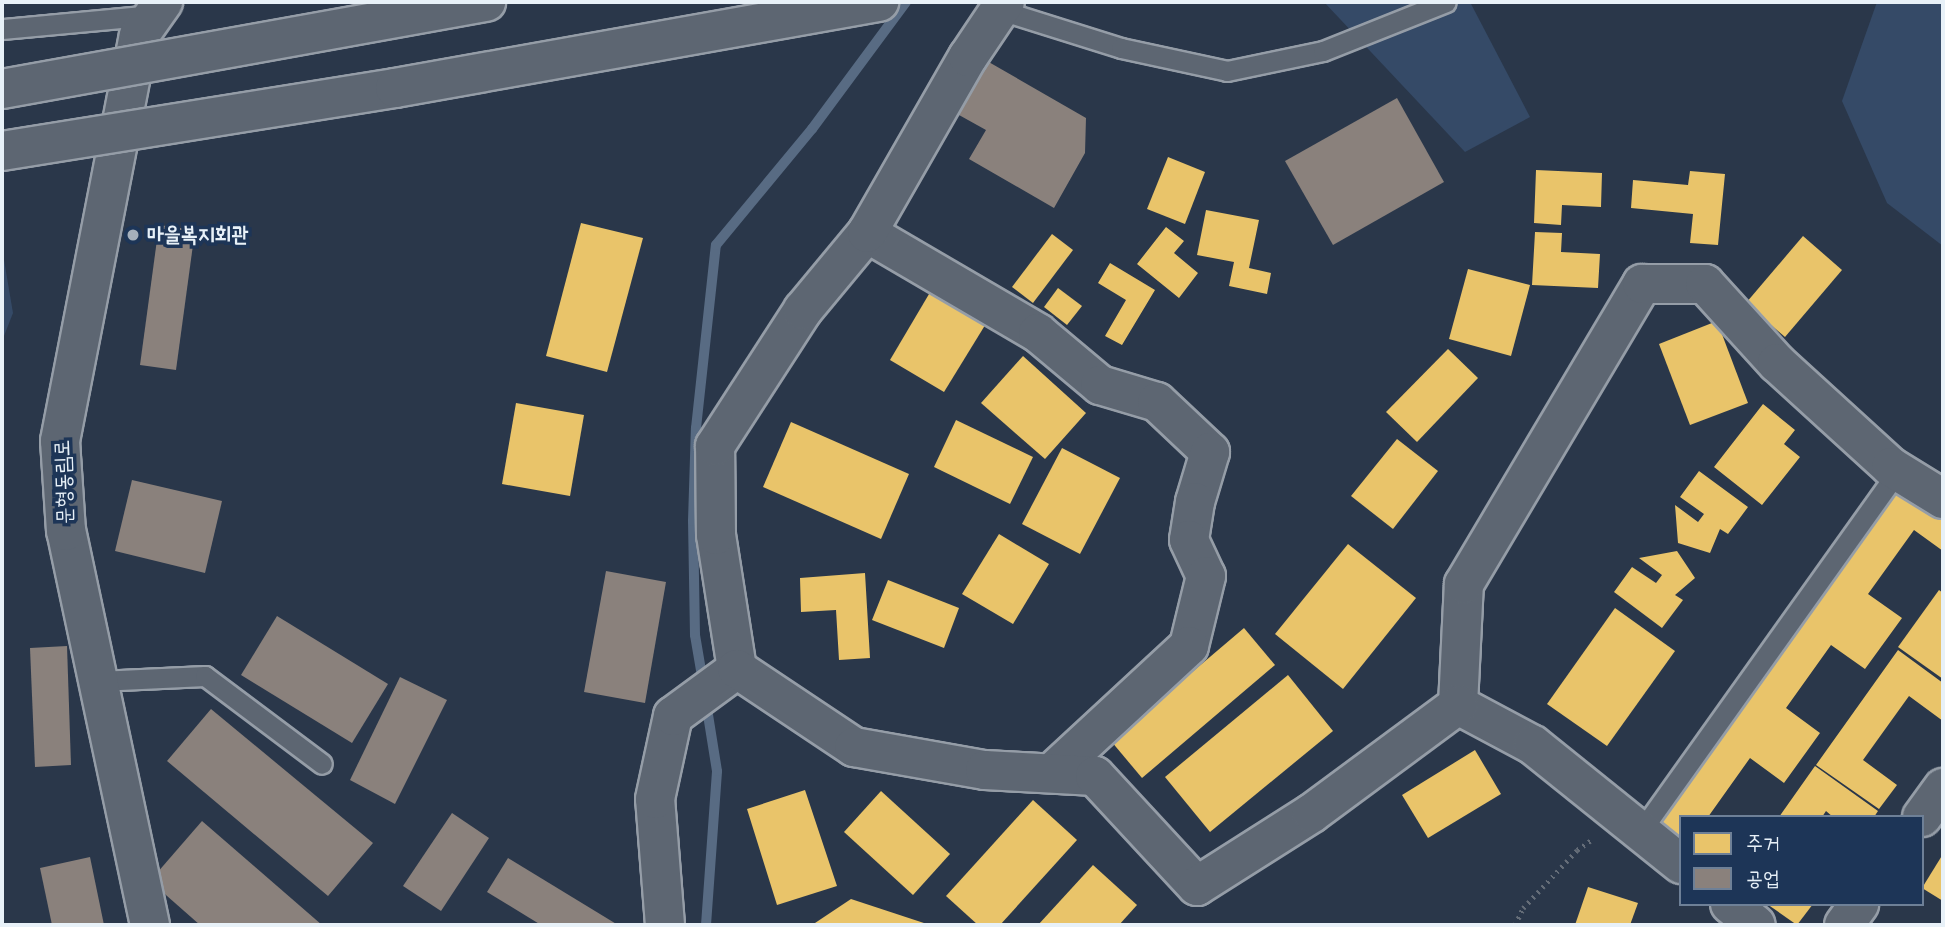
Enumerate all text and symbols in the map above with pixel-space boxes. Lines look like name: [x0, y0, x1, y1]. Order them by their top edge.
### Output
place label: 마을복지회관: [147, 222, 248, 248]
marker: 마을복지회관: [125, 227, 141, 243]
street label: 문형동림로: [50, 439, 78, 525]
legend: [1679, 815, 1924, 906]
text: 주거: [1746, 830, 1780, 858]
text: 공업: [1746, 865, 1780, 893]

